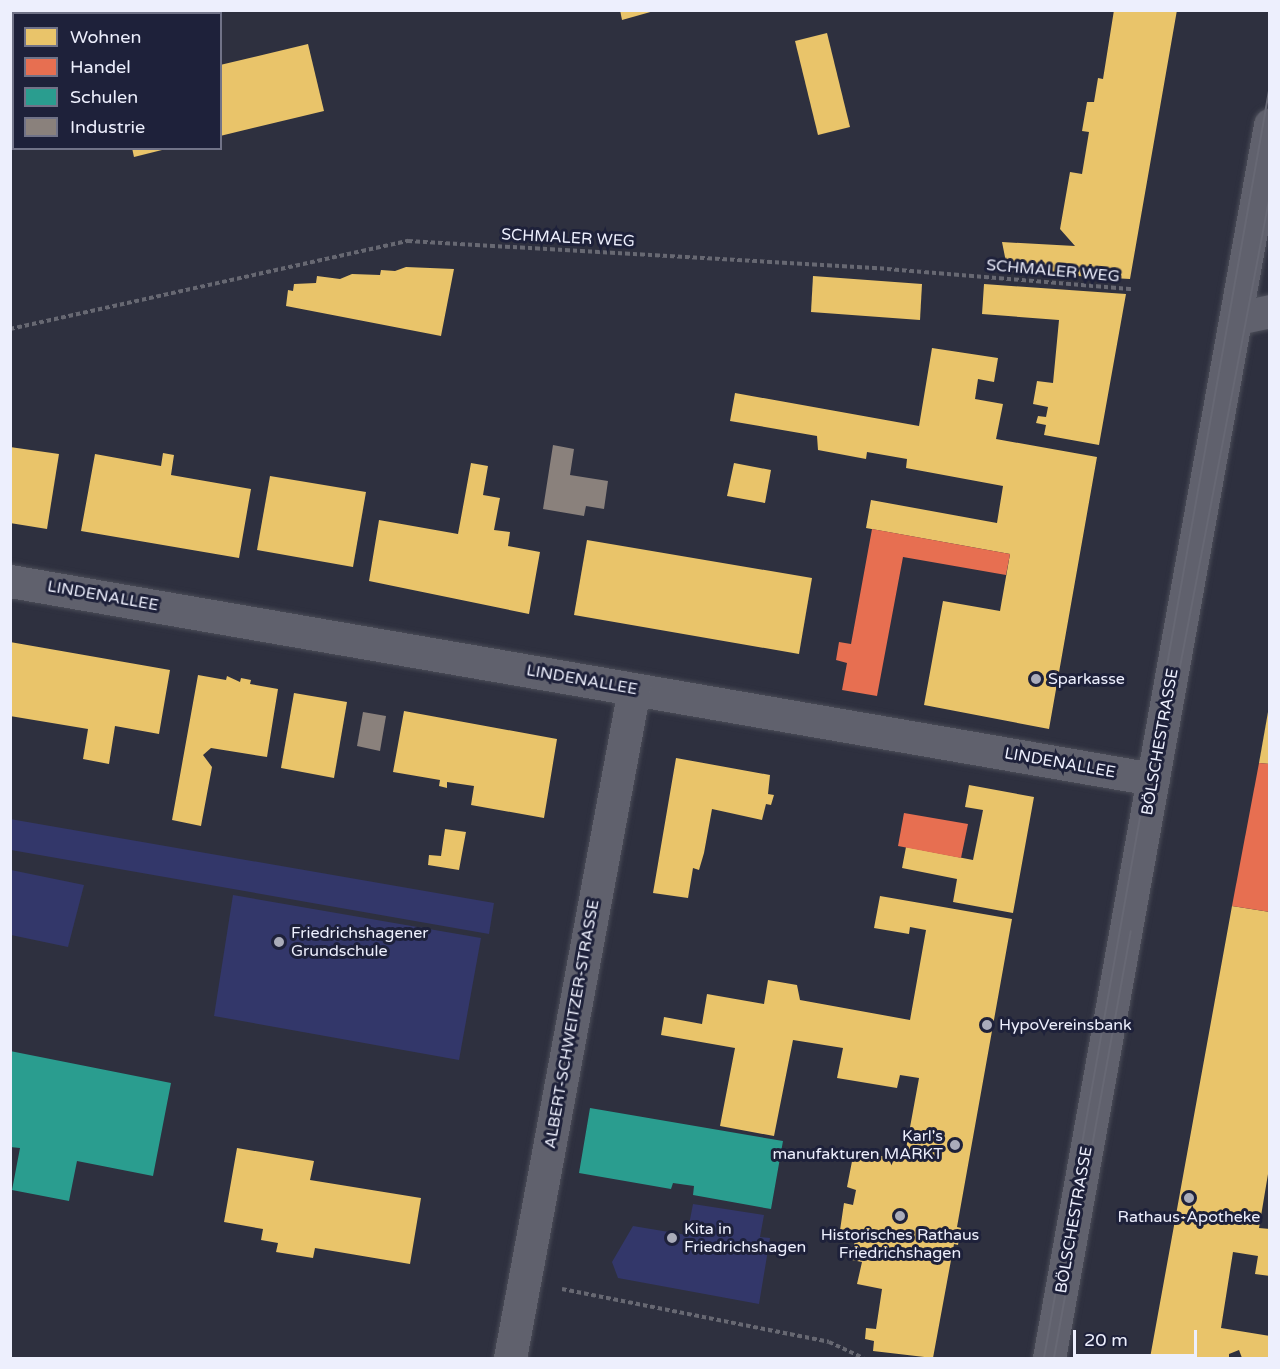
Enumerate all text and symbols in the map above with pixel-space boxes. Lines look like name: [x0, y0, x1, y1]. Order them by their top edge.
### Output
legend: [12, 12, 222, 150]
text: Wohnen: [70, 26, 141, 48]
text: Handel: [70, 56, 131, 78]
text: Schulen: [70, 86, 138, 108]
text: Industrie: [70, 116, 145, 138]
street label: SCHMALER WEG: [501, 225, 635, 251]
street label: SCHMALER WEG: [986, 256, 1120, 286]
street label: LINDENALLEE: [46, 577, 160, 615]
street label: LINDENALLEE: [525, 661, 639, 699]
street label: BÖLSCHESTRASSE: [1138, 667, 1182, 817]
place label: Sparkasse: [1048, 669, 1125, 689]
marker: Sparkasse: [1029, 672, 1043, 686]
street label: LINDENALLEE: [1003, 744, 1117, 782]
street label: ALBERT-SCHWEITZER-STRASSE: [541, 898, 603, 1150]
place label: Friedrichshagener Grundschule: [291, 923, 428, 961]
marker: Friedrichshagener Grundschule: [272, 935, 286, 949]
place label: HypoVereinsbank: [999, 1015, 1132, 1035]
marker: HypoVereinsbank: [980, 1018, 994, 1032]
place label: Karl's manufakturen MARKT: [772, 1126, 943, 1164]
marker: Karl's manufakturen MARKT: [948, 1138, 962, 1152]
street label: BÖLSCHESTRASSE: [1052, 1145, 1096, 1295]
marker: Rathaus-Apotheke: [1182, 1191, 1196, 1205]
place label: Rathaus-Apotheke: [1118, 1207, 1260, 1227]
marker: Historisches Rathaus Friedrichshagen: [893, 1209, 907, 1223]
place label: Kita in Friedrichshagen: [684, 1219, 806, 1257]
place label: Historisches Rathaus Friedrichshagen: [821, 1225, 979, 1263]
marker: Kita in Friedrichshagen: [665, 1231, 679, 1245]
scale bar: [1076, 1318, 1200, 1356]
text: 20 m: [1084, 1329, 1128, 1351]

